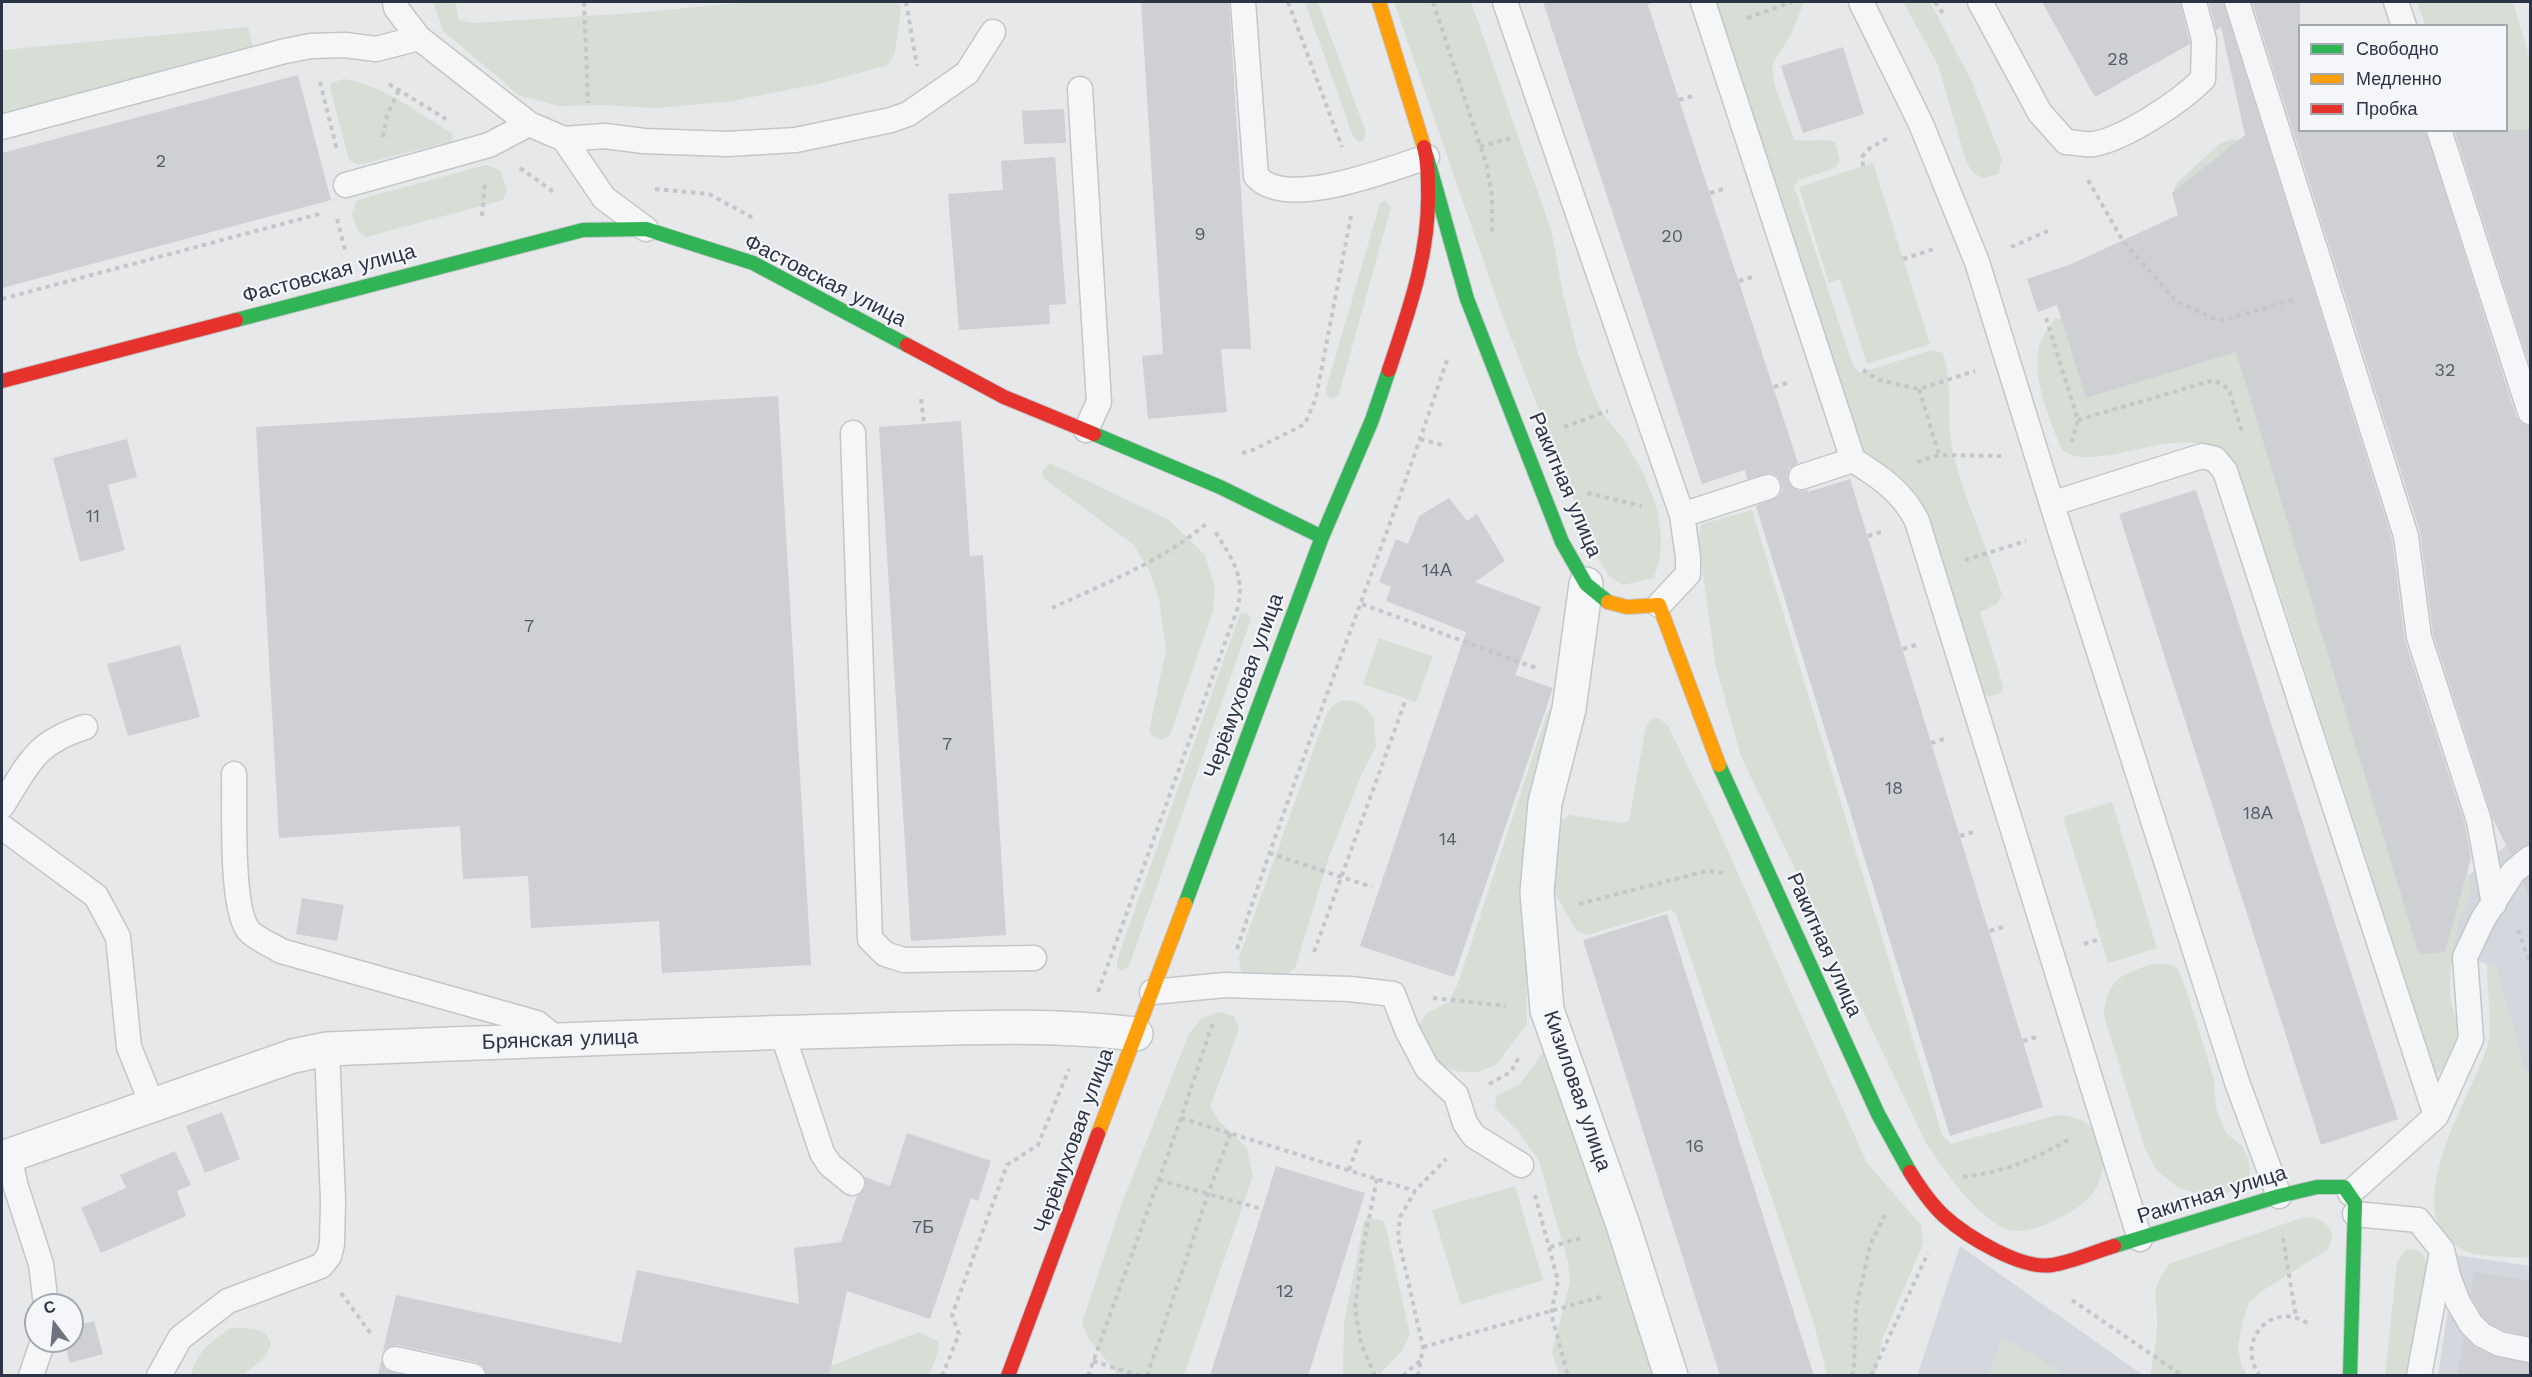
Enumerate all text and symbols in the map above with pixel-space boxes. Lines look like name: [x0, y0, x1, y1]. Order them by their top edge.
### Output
legend: [2298, 24, 2508, 132]
text: Свободно: [2356, 38, 2439, 59]
house number: 28: [2107, 49, 2129, 71]
text: Медленно: [2356, 68, 2442, 89]
text: Пробка: [2356, 98, 2418, 119]
house number: 2: [156, 151, 166, 173]
house number: 9: [1194, 224, 1206, 246]
house number: 20: [1661, 226, 1683, 248]
street label: Фастовская улица: [740, 229, 910, 333]
street label: Фастовская улица: [240, 239, 418, 309]
house number: 32: [2435, 360, 2455, 382]
street label: Ракитная улица: [1523, 409, 1607, 561]
house number: 11: [86, 506, 100, 528]
house number: 14А: [1422, 560, 1452, 582]
street label: Черёмуховая улица: [1199, 590, 1289, 782]
house number: 7: [524, 616, 534, 638]
house number: 7: [942, 734, 952, 756]
house number: 18: [1885, 778, 1903, 800]
house number: 18А: [2243, 803, 2273, 825]
house number: 14: [1439, 829, 1457, 851]
street label: Ракитная улица: [1781, 869, 1867, 1021]
street label: Кизиловая улица: [1538, 1007, 1616, 1175]
street label: Брянская улица: [481, 1025, 639, 1055]
street label: Черёмуховая улица: [1029, 1045, 1119, 1237]
house number: 16: [1686, 1136, 1704, 1158]
street label: Ракитная улица: [2134, 1160, 2290, 1230]
house number: 7Б: [912, 1217, 934, 1239]
house number: 12: [1276, 1281, 1294, 1303]
north arrow: [24, 1293, 84, 1353]
text: С: [41, 1296, 58, 1318]

